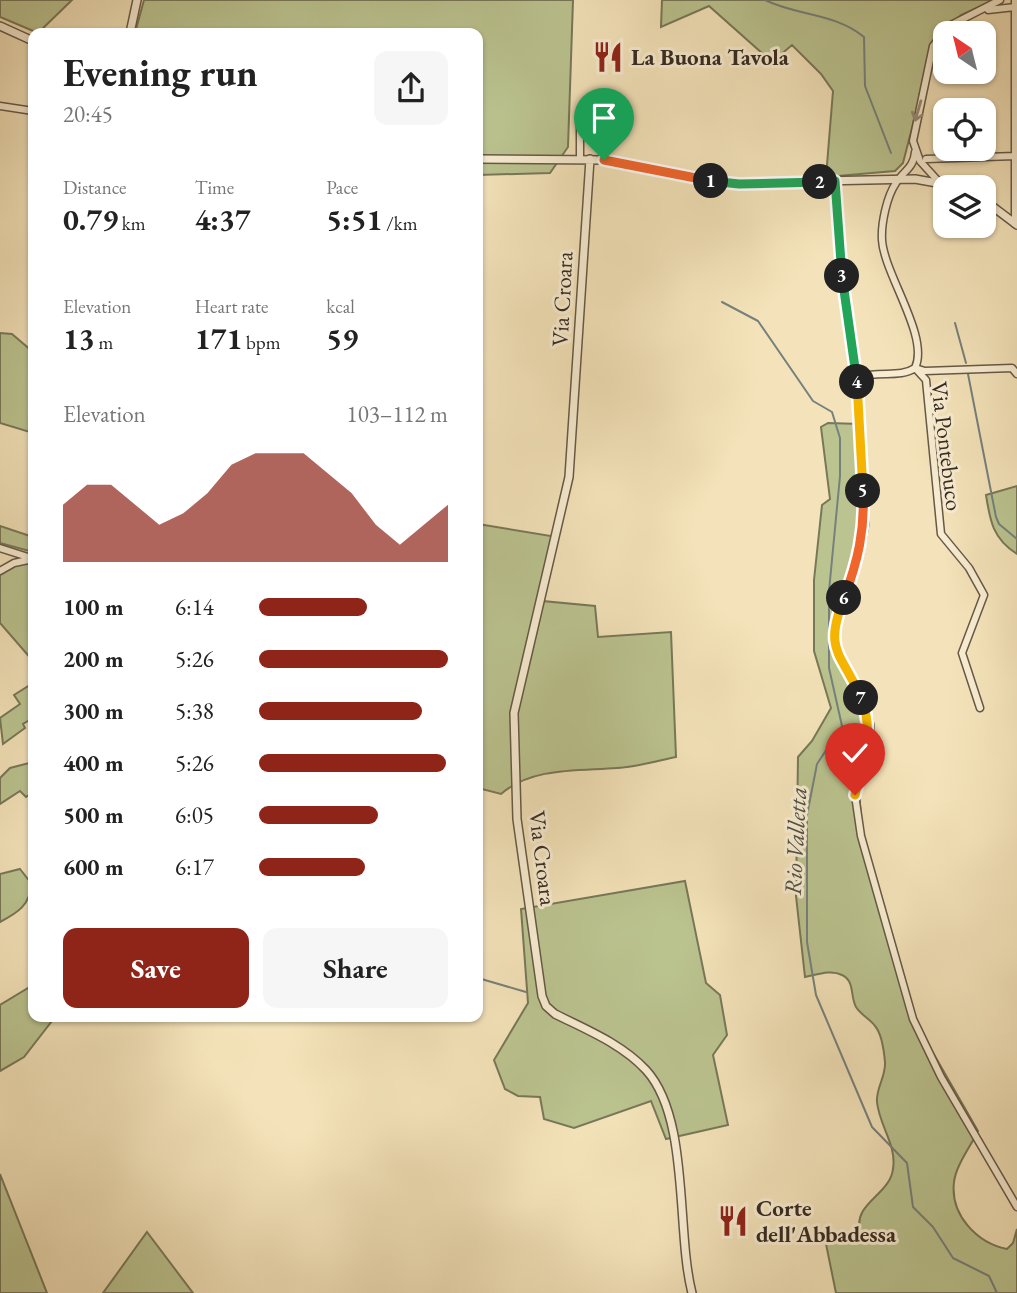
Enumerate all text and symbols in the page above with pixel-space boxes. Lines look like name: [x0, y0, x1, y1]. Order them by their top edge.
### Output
north arrow: [933, 21, 996, 84]
map controls: [933, 21, 996, 238]
restaurant icon: La Buona Tavola: [591, 40, 625, 74]
place label: La Buona Tavola: [631, 42, 790, 72]
text: Evening run: [63, 48, 258, 97]
button: share: [374, 51, 448, 125]
pin: [574, 88, 634, 160]
button: locate: [933, 98, 996, 161]
text: 20:45: [63, 99, 113, 129]
icon: arrive: [585, 99, 623, 137]
one-way arrow: [911, 99, 924, 122]
pin: 1: [694, 164, 728, 198]
pin: 2: [802, 164, 838, 200]
text: 1: [705, 168, 716, 193]
text: 2: [814, 169, 825, 194]
text: Distance: [63, 175, 126, 200]
text: Time: [195, 175, 234, 200]
text: Pace: [326, 175, 358, 200]
button: layers: [933, 175, 996, 238]
text: 0.79: [63, 200, 118, 239]
text: 4:37: [195, 200, 251, 239]
text: 5:51: [326, 200, 382, 239]
text: km: [118, 211, 146, 236]
text: /km: [382, 211, 417, 236]
street label: Via Croara: [545, 250, 580, 347]
pin: 3: [824, 258, 860, 294]
text: 3: [836, 263, 847, 288]
text: Elevation: [63, 294, 131, 319]
text: Heart rate: [195, 294, 268, 319]
text: kcal: [326, 294, 355, 319]
text: 13: [63, 319, 95, 358]
text: 171: [195, 319, 242, 358]
text: 59: [326, 319, 358, 358]
text: m: [95, 330, 113, 355]
text: bpm: [242, 330, 281, 355]
pin: 4: [840, 364, 874, 400]
text: 4: [851, 369, 862, 394]
street label: Via Pontebuco: [924, 380, 970, 512]
text: Elevation: [63, 399, 146, 429]
text: 103–112 m: [347, 399, 448, 429]
pin: 5: [846, 474, 880, 508]
text: 5: [857, 478, 868, 503]
pin: 6: [826, 580, 862, 616]
text: 6: [838, 585, 849, 610]
text: 100 m: [63, 592, 124, 622]
text: 6:14: [175, 592, 214, 622]
text: 200 m: [63, 644, 124, 674]
text: 5:26: [175, 644, 214, 674]
pin: 7: [844, 680, 878, 716]
text: 7: [855, 685, 866, 710]
text: 300 m: [63, 696, 124, 726]
text: 5:38: [175, 696, 214, 726]
pin: [825, 723, 885, 795]
icon: check: [836, 734, 874, 772]
text: 400 m: [63, 748, 124, 778]
text: 5:26: [175, 748, 214, 778]
water label: Rio Valletta: [777, 786, 813, 896]
text: 500 m: [63, 800, 124, 830]
text: 6:05: [175, 800, 214, 830]
street label: Via Croara: [522, 809, 564, 908]
text: 600 m: [63, 852, 124, 882]
text: 6:17: [175, 852, 214, 882]
button: Save: [63, 928, 249, 1008]
button: Share: [263, 928, 448, 1008]
place label: Corte dell'Abbadessa: [756, 1193, 897, 1249]
restaurant icon: Corte dell'Abbadessa: [716, 1204, 750, 1238]

